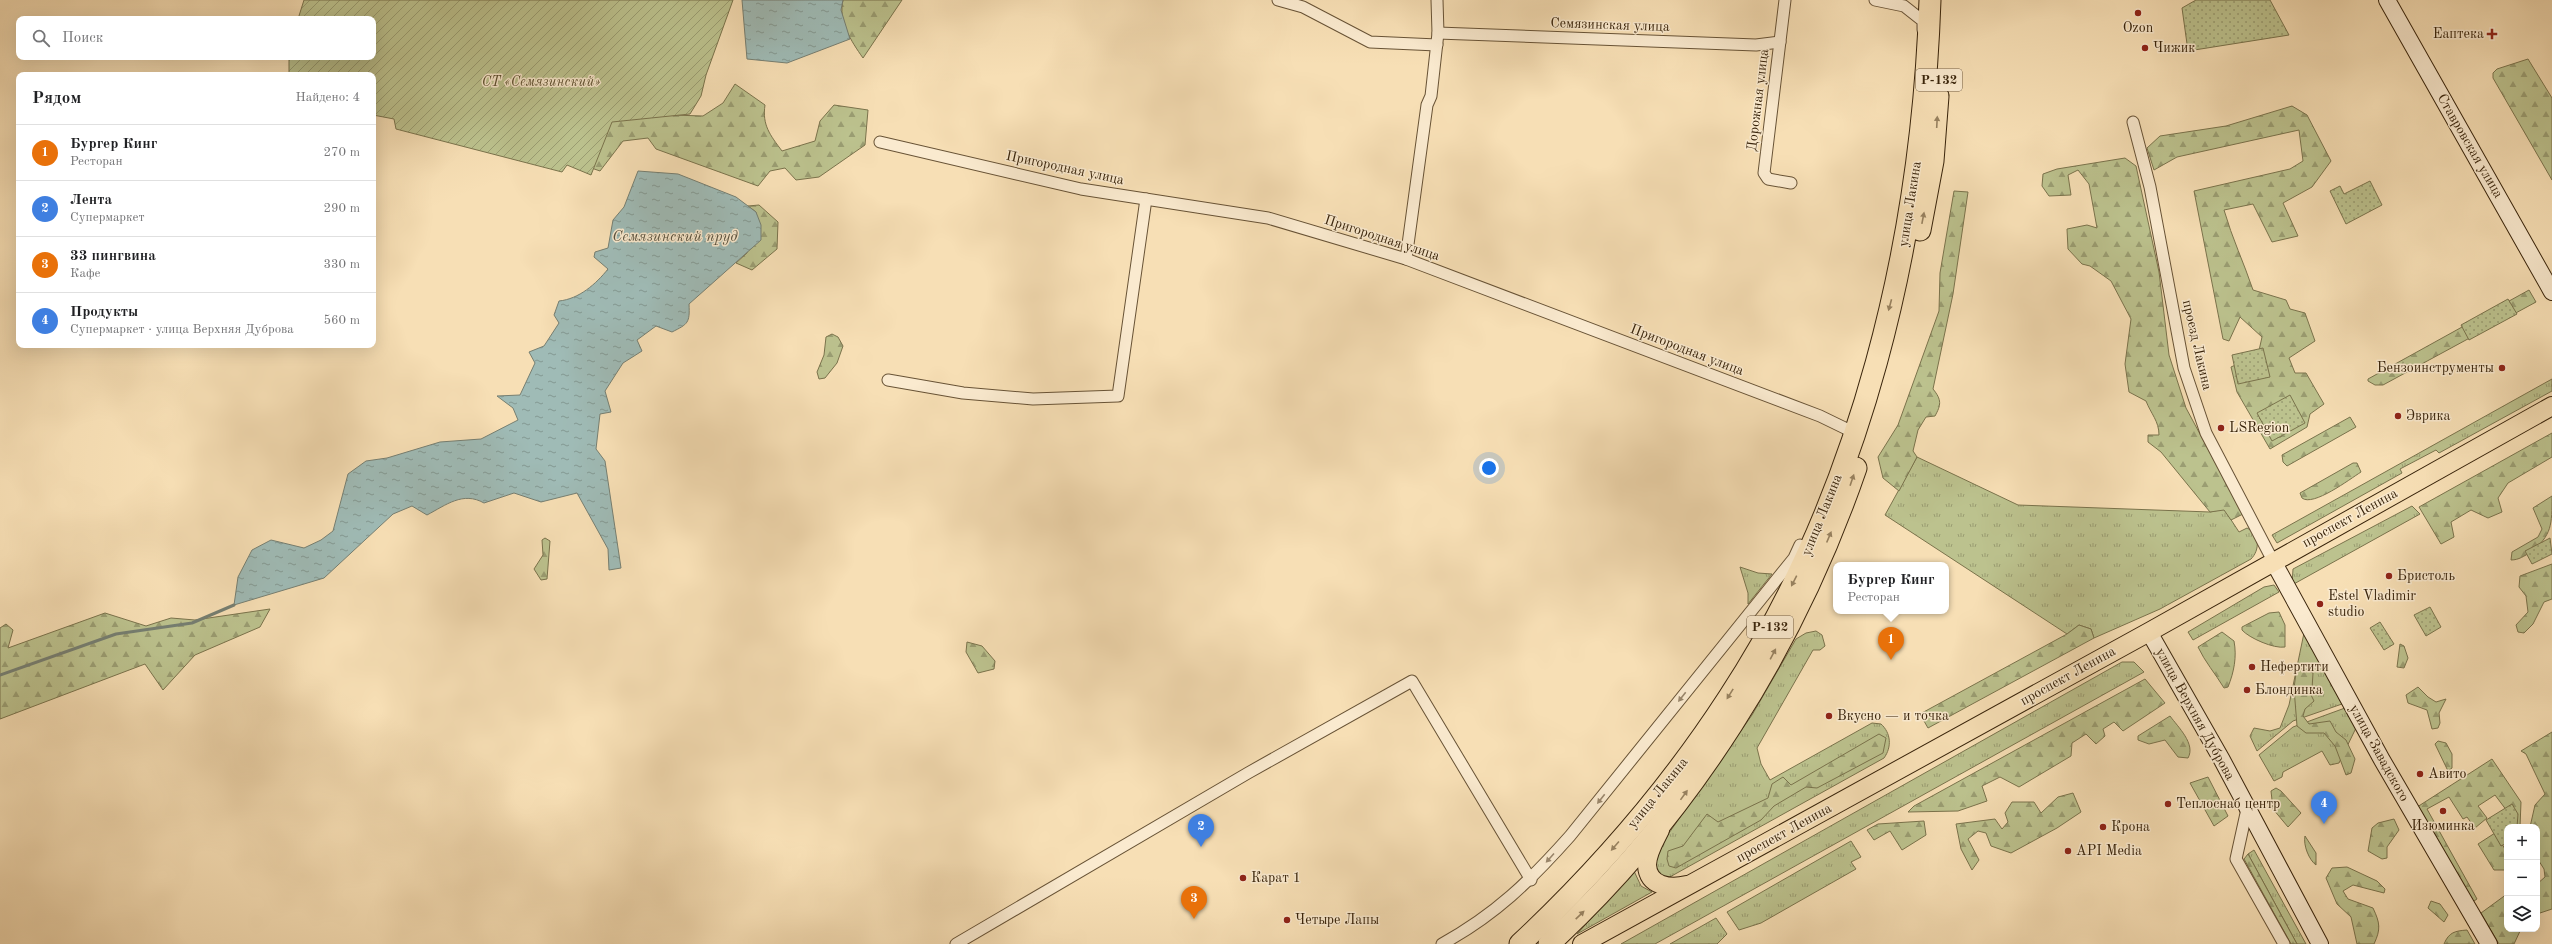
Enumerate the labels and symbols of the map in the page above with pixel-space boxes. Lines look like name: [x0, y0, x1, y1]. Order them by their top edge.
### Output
marker: Ozon: [2133, 8, 2143, 18]
street label: Семязинская улица: [1550, 16, 1670, 34]
place label: Ozon: [2123, 21, 2154, 35]
place label: Еаптека: [2433, 27, 2484, 41]
marker: Еаптека: [2487, 29, 2497, 39]
place label: Чижик: [2153, 41, 2195, 55]
marker: Чижик: [2140, 43, 2150, 53]
street label: Дорожная улица: [1745, 48, 1771, 152]
road number: Р-132: [1916, 69, 1962, 91]
park label: СТ «Семязинский»: [482, 75, 600, 89]
street label: Ставровская улица: [2435, 92, 2506, 200]
one-way arrow: [1933, 116, 1940, 128]
street label: Пригородная улица: [1005, 149, 1125, 187]
street label: улица Лакина: [1896, 160, 1924, 248]
one-way arrow: [1920, 212, 1926, 225]
street label: Пригородная улица: [1323, 213, 1441, 263]
water label: Семязинский пруд: [612, 230, 738, 245]
one-way arrow: [1887, 299, 1893, 311]
street label: проезд Лакина: [2180, 299, 2214, 392]
street label: Пригородная улица: [1628, 322, 1746, 378]
place label: Бензоинструменты: [2377, 361, 2494, 375]
marker: Бензоинструменты: [2497, 363, 2507, 373]
place label: Эврика: [2406, 409, 2450, 423]
marker: Эврика: [2393, 411, 2403, 421]
place label: LSRegion: [2229, 421, 2290, 435]
marker: LSRegion: [2216, 423, 2226, 433]
your location: [1479, 458, 1499, 478]
street label: улица Лакина: [1799, 472, 1845, 558]
one-way arrow: [1849, 474, 1855, 486]
street label: проспект Ленина: [2300, 486, 2400, 550]
one-way arrow: [1826, 532, 1832, 543]
place label: Бристоль: [2397, 569, 2455, 583]
marker: Бристоль: [2384, 571, 2394, 581]
one-way arrow: [1790, 575, 1797, 586]
place label: Estel Vladimir studio: [2328, 589, 2416, 619]
marker: Estel Vladimir studio: [2315, 599, 2325, 609]
road number: Р-132: [1747, 616, 1793, 638]
pin: 1: [1878, 627, 1904, 660]
street label: проспект Ленина: [2018, 644, 2118, 708]
street label: улица Верхняя Дуброва: [2153, 646, 2237, 783]
one-way arrow: [1769, 649, 1776, 660]
place label: Нефертити: [2260, 660, 2329, 675]
marker: Нефертити: [2247, 662, 2257, 672]
place label: Блондинка: [2255, 683, 2323, 697]
marker: Блондинка: [2242, 685, 2252, 695]
one-way arrow: [1727, 688, 1734, 700]
one-way arrow: [1678, 691, 1686, 702]
street label: улица Завадского: [2347, 702, 2411, 804]
place label: Вкусно — и точка: [1837, 709, 1949, 723]
marker: Вкусно — и точка: [1824, 711, 1834, 721]
street label: улица Лакина: [1625, 755, 1691, 831]
place label: Авито: [2428, 767, 2467, 781]
marker: Авито: [2415, 769, 2425, 779]
one-way arrow: [1680, 790, 1688, 801]
pin: 4: [2311, 791, 2337, 824]
one-way arrow: [1597, 793, 1606, 804]
place label: Теплоснаб центр: [2176, 797, 2280, 811]
marker: Теплоснаб центр: [2163, 799, 2173, 809]
street label: проспект Ленина: [1734, 801, 1834, 865]
marker: Изюминка: [2438, 806, 2448, 816]
pin: 2: [1188, 814, 1214, 847]
place label: Изюминка: [2411, 819, 2475, 833]
place label: Крона: [2111, 820, 2150, 834]
marker: Крона: [2098, 822, 2108, 832]
one-way arrow: [1611, 840, 1620, 851]
place label: API Media: [2076, 844, 2142, 858]
marker: API Media: [2063, 846, 2073, 856]
one-way arrow: [1546, 853, 1555, 863]
place label: Карат 1: [1251, 871, 1301, 885]
marker: Карат 1: [1238, 873, 1248, 883]
pin: 3: [1181, 886, 1207, 919]
one-way arrow: [1575, 910, 1585, 920]
place label: Четыре Лапы: [1295, 913, 1379, 927]
marker: Четыре Лапы: [1282, 915, 1292, 925]

